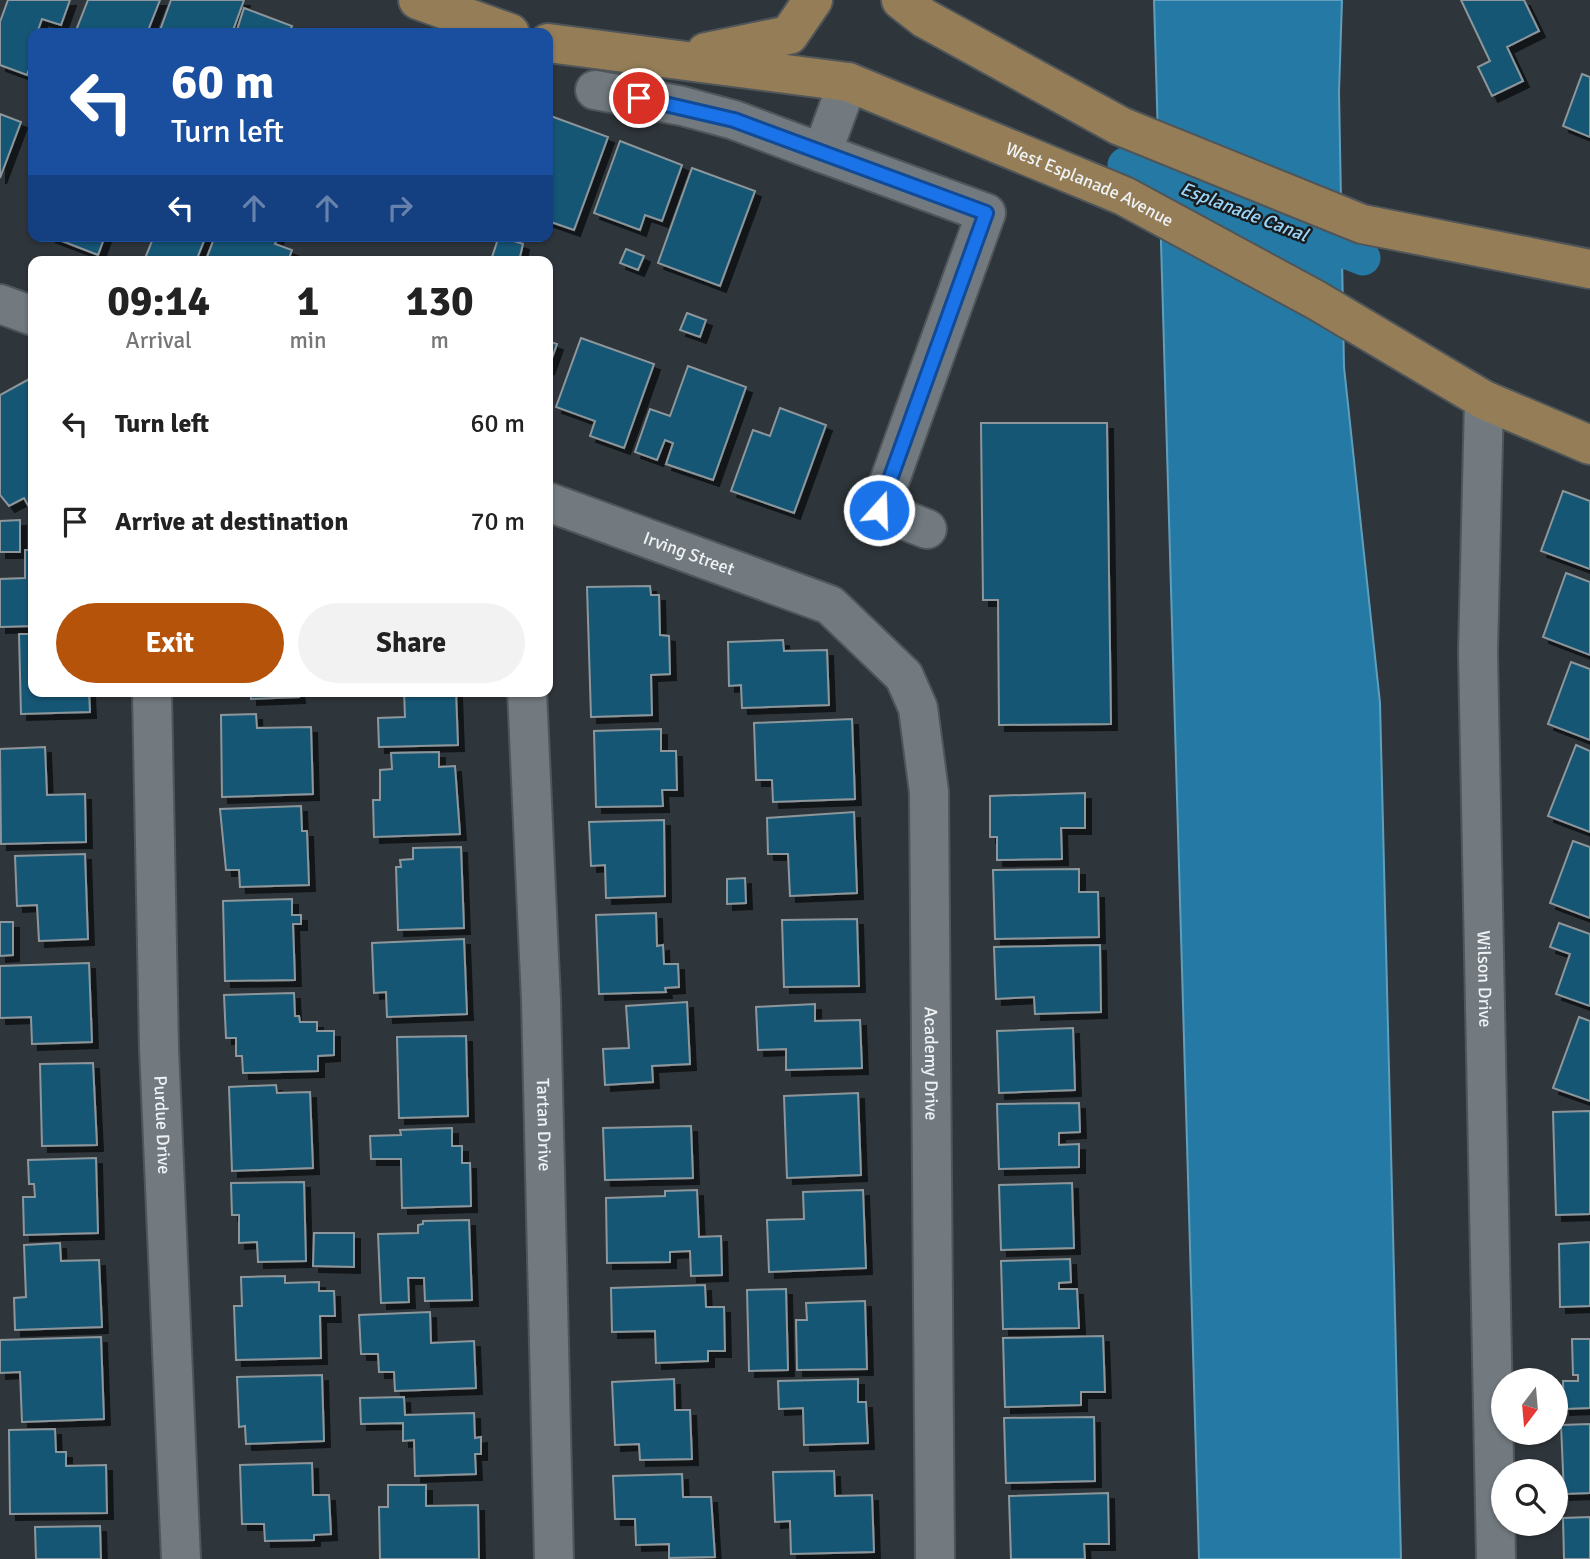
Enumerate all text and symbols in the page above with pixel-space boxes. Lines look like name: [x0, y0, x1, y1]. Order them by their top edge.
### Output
text: 60 m: [171, 52, 274, 112]
icon: left: [56, 56, 147, 147]
pin: [609, 68, 669, 128]
icon: arrive: [620, 79, 658, 117]
text: Turn left: [171, 112, 284, 151]
street label: West Esplanade Avenue: [1002, 137, 1177, 232]
water label: Esplanade Canal: [1177, 177, 1312, 248]
icon: left: [162, 189, 200, 227]
icon: ahead: [235, 189, 273, 227]
icon: ahead: [308, 189, 346, 227]
icon: right: [381, 189, 419, 227]
text: 09:14: [107, 276, 210, 327]
text: 1: [297, 276, 319, 327]
text: 130: [406, 276, 474, 327]
text: Arrival: [126, 326, 192, 355]
text: min: [289, 326, 327, 355]
text: m: [431, 326, 449, 355]
icon: left: [56, 405, 94, 443]
text: Turn left: [115, 408, 209, 440]
text: 60 m: [470, 408, 525, 440]
position arrow: [842, 473, 916, 547]
icon: arrive: [56, 503, 94, 541]
text: Arrive at destination: [115, 506, 348, 538]
text: 70 m: [470, 506, 525, 538]
street label: Irving Street: [640, 527, 738, 580]
button: Exit: [56, 603, 284, 683]
button: Share: [298, 603, 525, 683]
street label: Wilson Drive: [1473, 930, 1496, 1028]
street label: Academy Drive: [920, 1007, 943, 1121]
street label: Purdue Drive: [149, 1075, 175, 1175]
street label: Tartan Drive: [532, 1078, 556, 1172]
north arrow: [1491, 1368, 1568, 1446]
map controls: [1491, 1368, 1568, 1536]
button: search: [1491, 1459, 1568, 1536]

